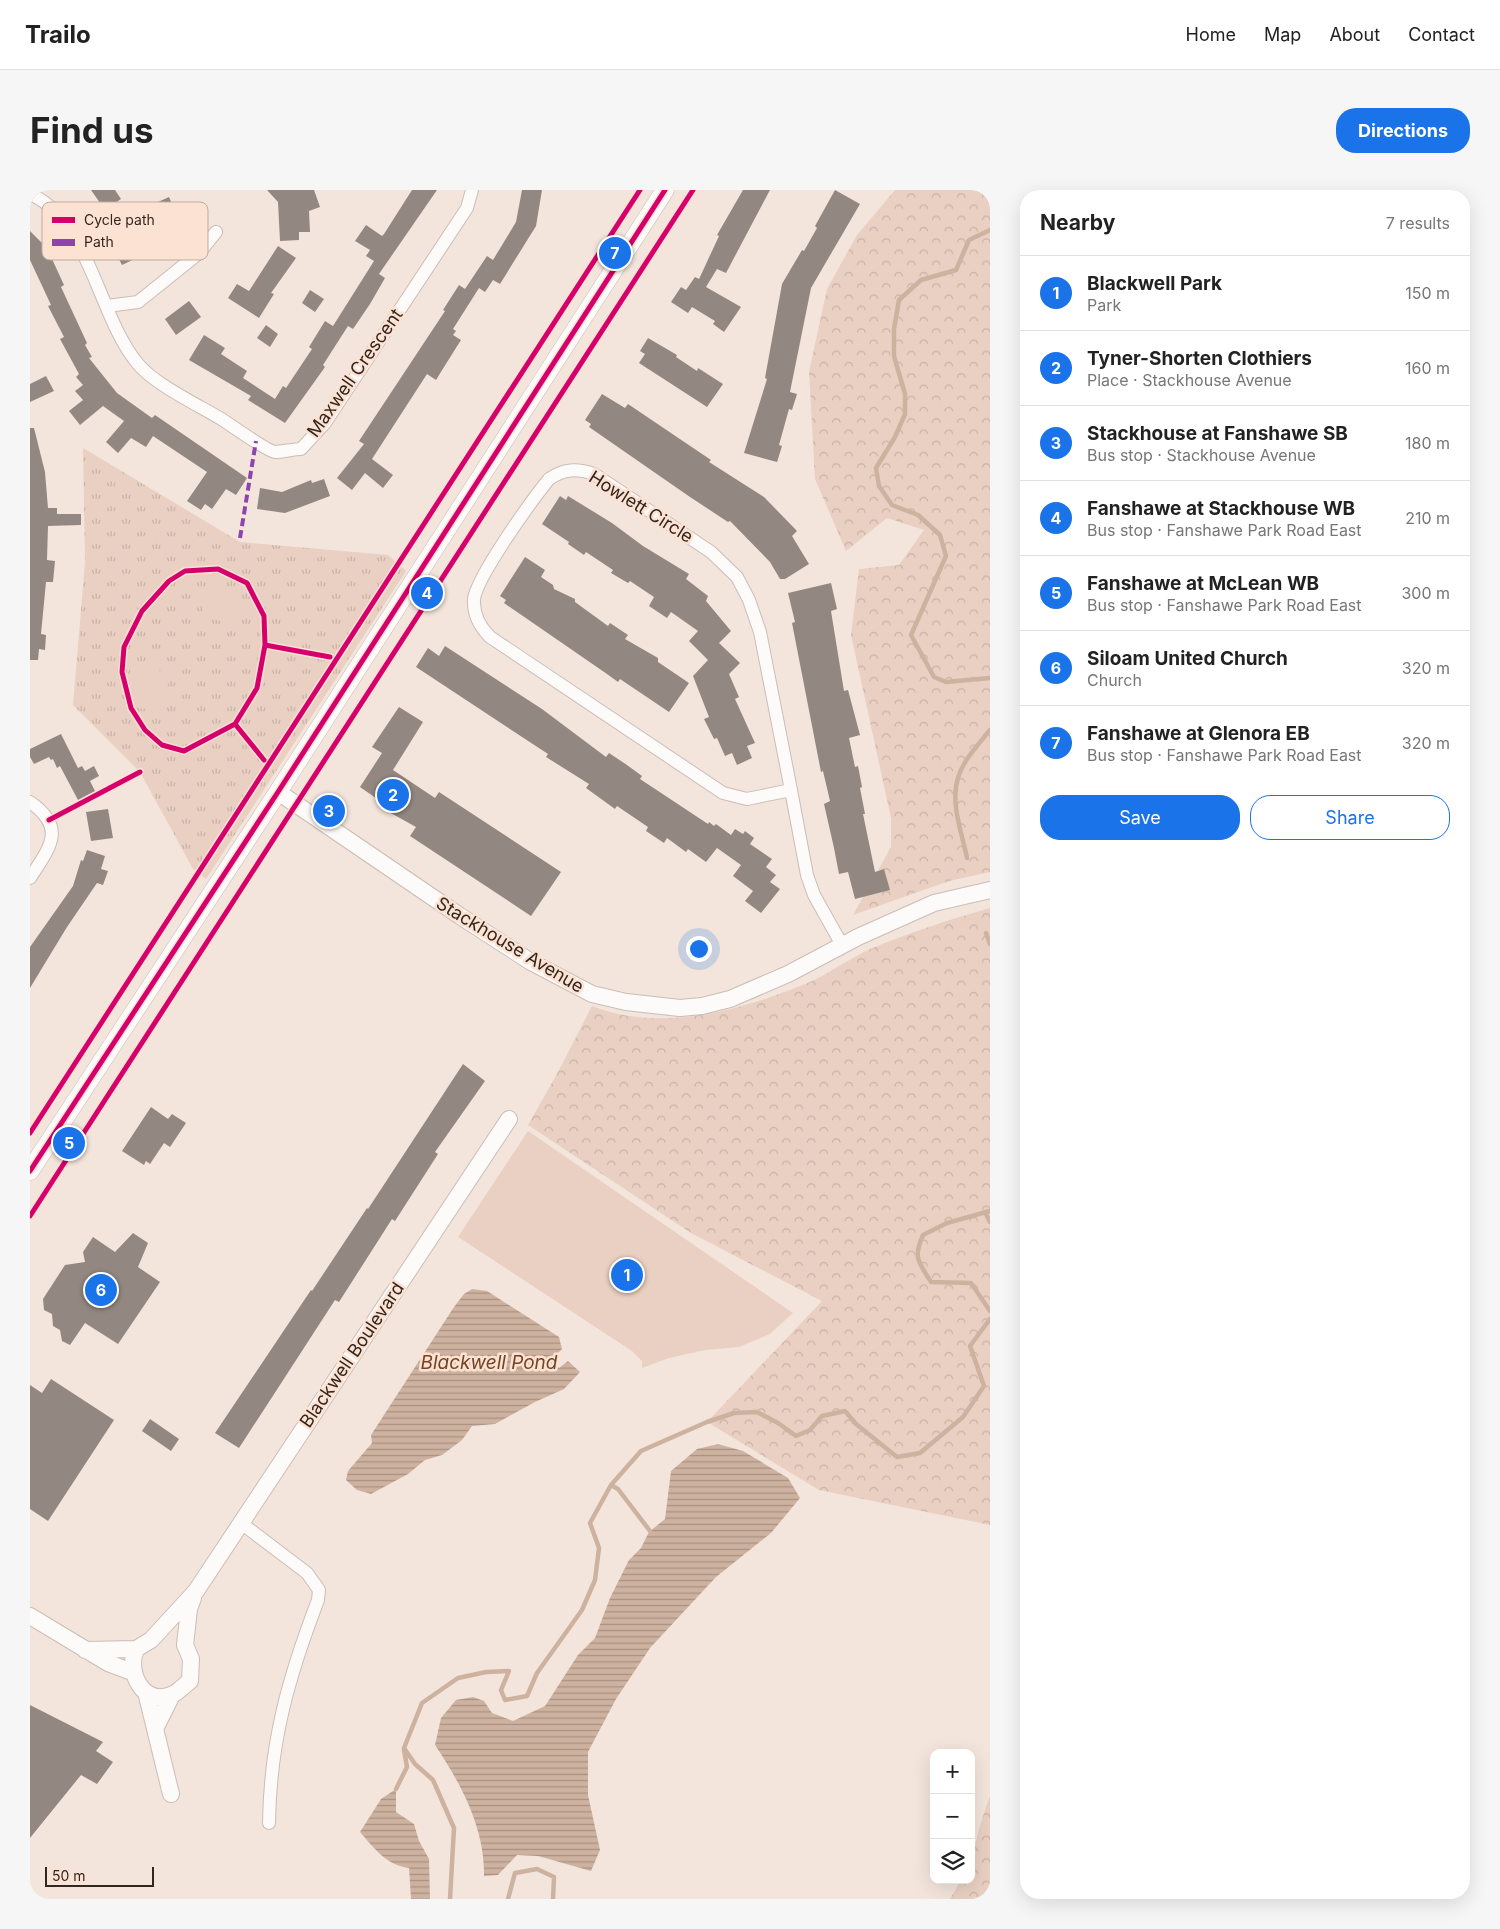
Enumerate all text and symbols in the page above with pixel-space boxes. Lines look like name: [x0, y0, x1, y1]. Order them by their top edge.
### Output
text: Trailo: [25, 20, 91, 49]
text: Home: [1186, 24, 1236, 45]
text: Map: [1264, 24, 1301, 45]
text: About: [1329, 24, 1380, 45]
text: Contact: [1408, 24, 1475, 45]
button: Directions: [1336, 108, 1470, 153]
text: Find us: [30, 109, 154, 151]
legend: [42, 202, 208, 260]
text: Nearby: [1040, 210, 1115, 235]
text: Cycle path: [84, 211, 155, 228]
text: 7 results: [1386, 213, 1450, 233]
text: Path: [84, 233, 114, 250]
pin: 7: [599, 234, 631, 272]
text: Blackwell Park: [1087, 272, 1222, 295]
text: 1: [1053, 283, 1059, 303]
text: 150 m: [1405, 283, 1450, 303]
text: Park: [1087, 295, 1121, 315]
street label: Maxwell Crescent: [302, 304, 407, 441]
text: Tyner-Shorten Clothiers: [1087, 347, 1312, 370]
text: 2: [1051, 358, 1061, 378]
text: 160 m: [1405, 358, 1450, 378]
text: Place · Stackhouse Avenue: [1087, 370, 1292, 390]
text: Stackhouse at Fanshawe SB: [1087, 422, 1348, 445]
text: 3: [1051, 433, 1061, 453]
text: 180 m: [1405, 433, 1450, 453]
text: Bus stop · Stackhouse Avenue: [1087, 445, 1316, 465]
street label: Howlett Circle: [585, 466, 697, 547]
text: Fanshawe at Stackhouse WB: [1087, 497, 1355, 520]
text: 4: [1051, 508, 1061, 528]
text: 210 m: [1405, 508, 1450, 528]
text: Bus stop · Fanshawe Park Road East: [1087, 520, 1362, 540]
text: Fanshawe at McLean WB: [1087, 572, 1319, 595]
pin: 4: [411, 574, 443, 612]
text: 5: [1051, 583, 1061, 603]
text: 300 m: [1401, 583, 1450, 603]
text: Bus stop · Fanshawe Park Road East: [1087, 595, 1362, 615]
text: Siloam United Church: [1087, 647, 1288, 670]
text: 6: [1051, 658, 1061, 678]
text: 320 m: [1402, 658, 1450, 678]
text: Church: [1087, 670, 1142, 690]
text: Fanshawe at Glenora EB: [1087, 722, 1310, 745]
text: 7: [1051, 733, 1061, 753]
text: 320 m: [1402, 733, 1450, 753]
text: Bus stop · Fanshawe Park Road East: [1087, 745, 1362, 765]
pin: 2: [377, 776, 409, 814]
pin: 3: [313, 792, 345, 830]
button: Save: [1040, 795, 1240, 840]
button: Share: [1250, 795, 1450, 840]
street label: Stackhouse Avenue: [433, 892, 588, 997]
your location: [686, 936, 712, 962]
pin: 5: [53, 1124, 85, 1162]
pin: 1: [611, 1256, 643, 1294]
pin: 6: [85, 1271, 117, 1309]
street label: Blackwell Boulevard: [295, 1278, 408, 1431]
water label: Blackwell Pond: [421, 1351, 558, 1374]
map controls: [930, 1749, 975, 1884]
button: +: [930, 1749, 975, 1794]
button: −: [930, 1794, 975, 1839]
button: layers: [930, 1839, 975, 1884]
scale bar: [45, 1864, 154, 1887]
text: 50 m: [52, 1867, 86, 1884]

